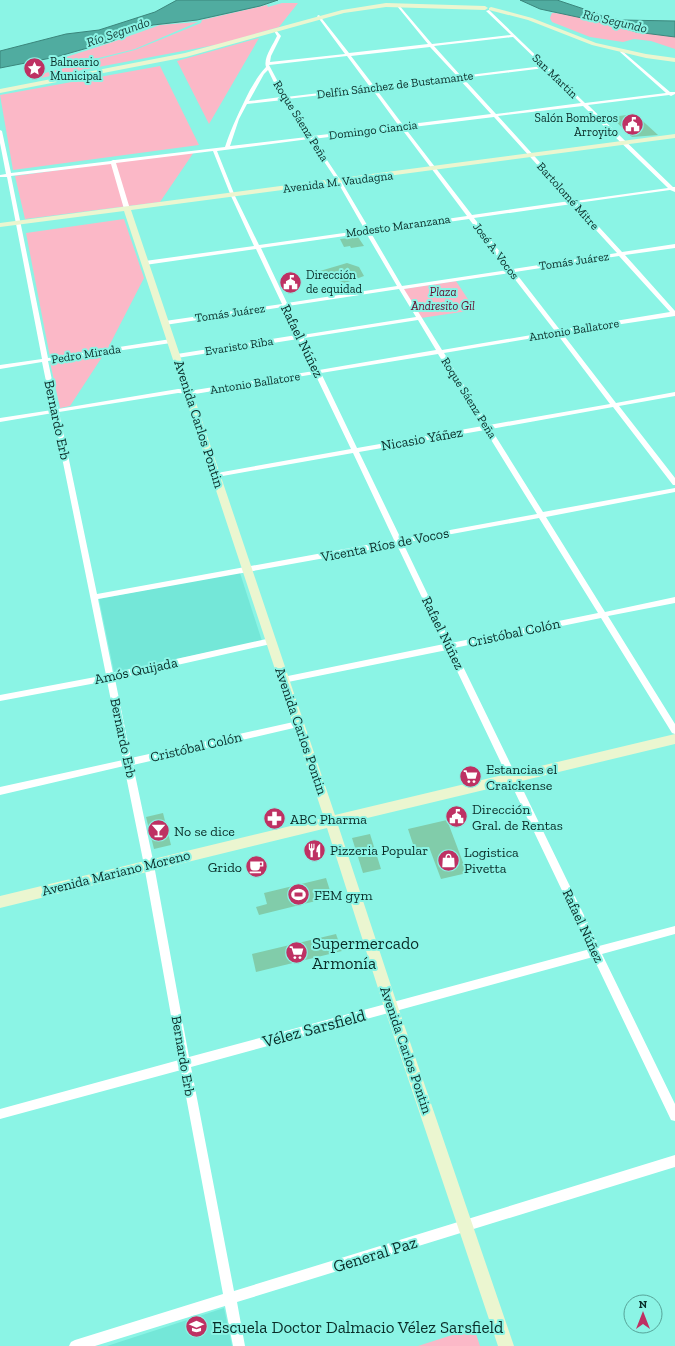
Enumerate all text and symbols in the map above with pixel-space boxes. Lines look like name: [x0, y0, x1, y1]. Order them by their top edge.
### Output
water label: Río Segundo: [581, 6, 649, 36]
water label: Río Segundo: [84, 14, 152, 50]
street label: San Martín: [529, 51, 581, 101]
place label: Balneario Municipal: [50, 55, 102, 83]
place icon: Balneario Municipal: [21, 56, 47, 82]
street label: Delfín Sánchez de Bustamante: [316, 68, 474, 102]
street label: Roque Sáenz Peña: [270, 78, 332, 164]
place label: Salón Bomberos Arroyito: [535, 111, 618, 139]
public building icon: Salón Bomberos Arroyito: [620, 112, 646, 138]
street label: Domingo Ciancia: [328, 118, 418, 142]
street label: Bartolomé Mitre: [534, 159, 602, 233]
street label: Avenida M. Vaudagna: [282, 168, 394, 196]
street label: Modesto Maranzana: [345, 212, 451, 240]
street label: José A. Vocos: [470, 220, 522, 282]
street label: Tomás Juárez: [538, 249, 610, 273]
place label: Dirección de equidad: [306, 268, 362, 296]
public building icon: Dirección de equidad: [278, 269, 304, 295]
park label: Plaza Andresito Gil: [410, 285, 475, 313]
street label: Tomás Juárez: [194, 301, 266, 325]
street label: Rafael Núñez: [277, 302, 327, 381]
street label: Antonio Ballatore: [528, 316, 620, 344]
street label: Evaristo Riba: [204, 334, 274, 358]
street label: Pedro Mirada: [50, 342, 122, 366]
street label: Roque Sáenz Peña: [438, 355, 500, 441]
street label: Avenida Carlos Pontin: [170, 358, 228, 490]
street label: Antonio Ballatore: [209, 369, 301, 397]
street label: Bernardo Erb: [40, 379, 74, 461]
street label: Nicasio Yáñez: [380, 423, 465, 455]
street label: Vicenta Ríos de Vocos: [319, 524, 450, 566]
street label: Rafael Núñez: [418, 594, 468, 673]
street label: Cristóbal Colón: [466, 615, 562, 651]
street label: Amós Quijada: [93, 654, 179, 688]
street label: Avenida Carlos Pontin: [271, 665, 331, 797]
street label: Bernardo Erb: [106, 697, 140, 779]
street label: Cristóbal Colón: [148, 728, 244, 766]
place label: Estancias el Craickense: [486, 761, 557, 794]
supermarket icon: Estancias el Craickense: [458, 764, 484, 790]
place label: Dirección Gral. de Rentas: [472, 801, 563, 834]
public building icon: Dirección Gral. de Rentas: [444, 804, 470, 830]
pharmacy icon: ABC Pharma: [262, 806, 288, 832]
place label: ABC Pharma: [290, 811, 367, 828]
bar icon: No se dice: [146, 818, 172, 844]
place label: No se dice: [174, 823, 235, 840]
restaurant icon: Pizzeria Popular: [301, 837, 327, 863]
place label: Pizzeria Popular: [330, 842, 428, 859]
place label: Logistica Pivetta: [464, 844, 519, 877]
street label: Avenida Mariano Moreno: [40, 846, 192, 900]
shop icon: Logistica Pivetta: [435, 847, 461, 873]
cafe icon: Grido: [244, 854, 270, 880]
place label: Grido: [208, 859, 242, 876]
sports icon: FEM gym: [285, 882, 311, 908]
place label: FEM gym: [314, 887, 372, 904]
street label: Rafael Núñez: [559, 887, 608, 966]
place label: Supermercado Armonía: [312, 933, 419, 973]
supermarket icon: Supermercado Armonía: [284, 940, 310, 966]
street label: Avenida Carlos Pontin: [376, 984, 436, 1116]
street label: Vélez Sarsfield: [259, 1005, 368, 1052]
street label: Bernardo Erb: [168, 1015, 198, 1097]
street label: General Paz: [330, 1232, 420, 1276]
north arrow: [623, 1294, 663, 1334]
text: N: [639, 1298, 648, 1311]
school or university icon: Escuela Doctor Dalmacio Vélez Sarsfield: [184, 1314, 210, 1340]
place label: Escuela Doctor Dalmacio Vélez Sarsfield: [212, 1317, 504, 1337]

